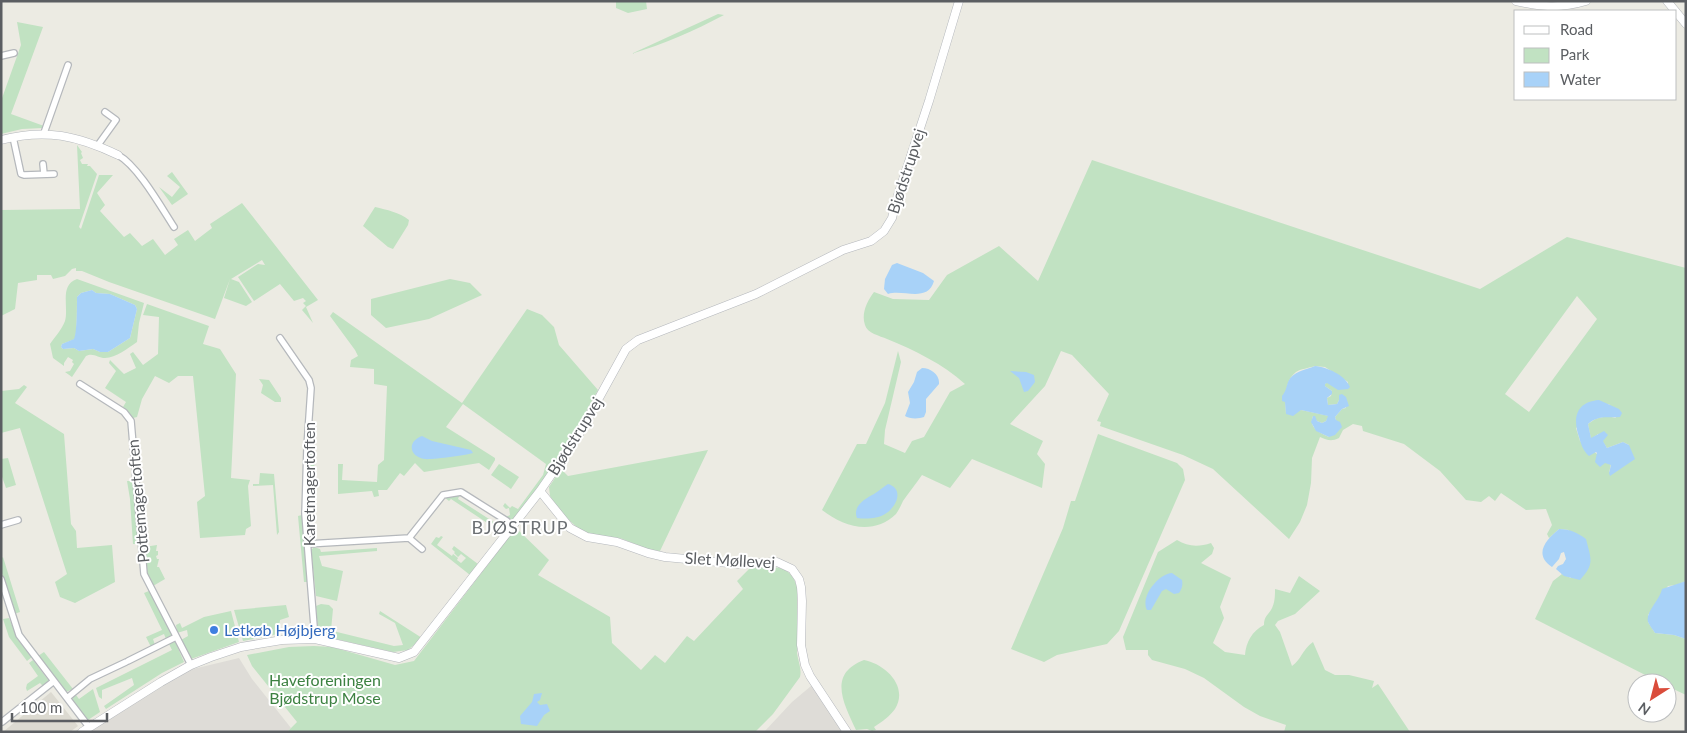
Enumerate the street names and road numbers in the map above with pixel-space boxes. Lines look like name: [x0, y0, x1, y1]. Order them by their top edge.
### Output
street label: Bjødstrupvej: [883, 126, 928, 216]
street label: Bjødstrupvej: [543, 393, 606, 478]
street label: Karetmagertoften: [299, 422, 318, 546]
street label: Pottemagertoften: [123, 438, 152, 564]
street label: Slet Møllevej: [684, 548, 776, 571]

